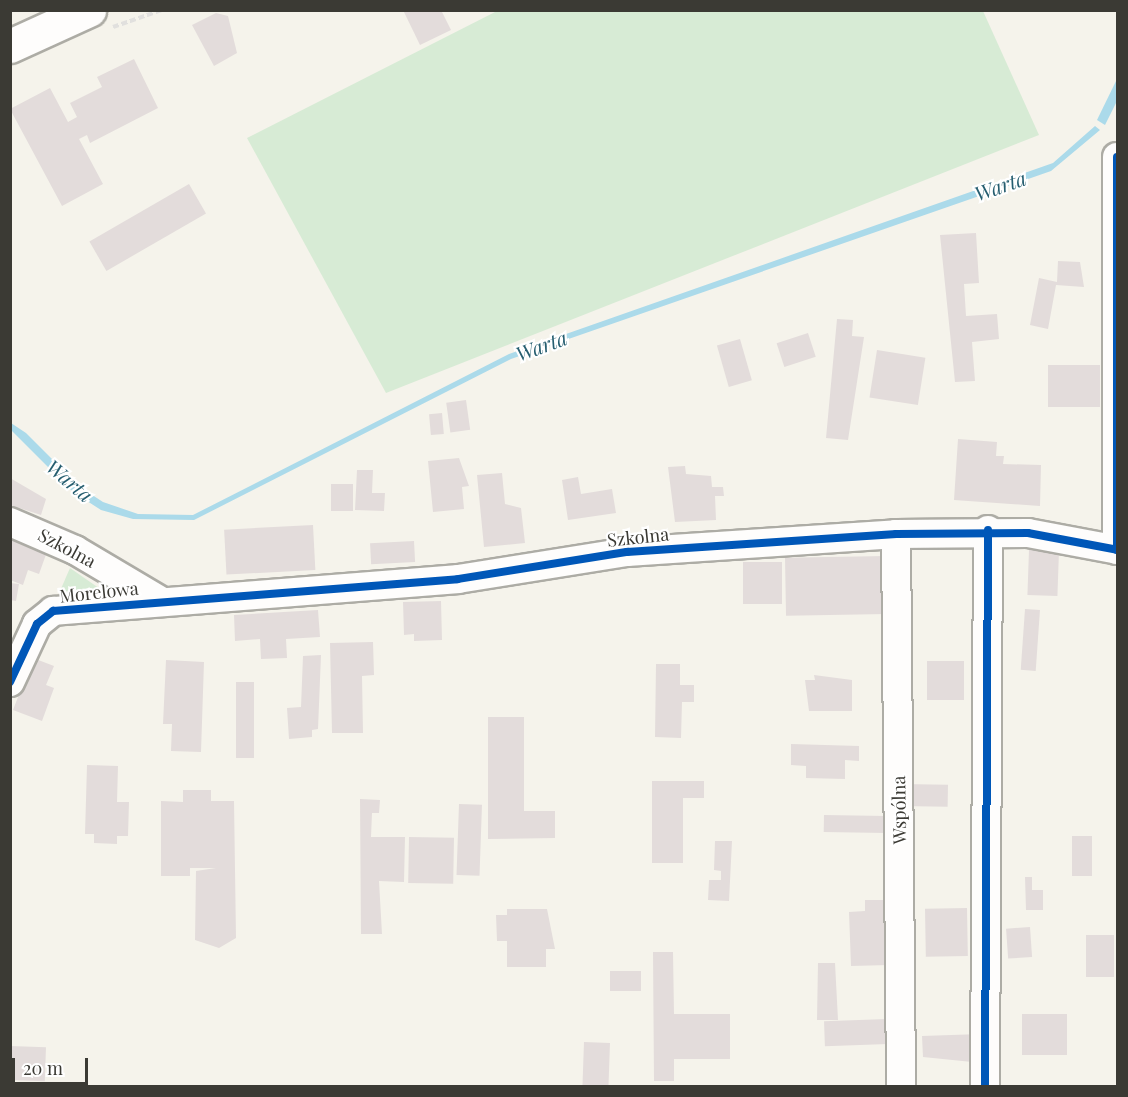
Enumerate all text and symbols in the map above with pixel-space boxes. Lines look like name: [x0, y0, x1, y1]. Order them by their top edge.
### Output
water label: Warta: [971, 165, 1029, 205]
water label: Warta: [512, 325, 570, 365]
water label: Warta: [42, 454, 98, 506]
street label: Szkolna: [606, 523, 670, 551]
street label: Szkolna: [34, 524, 100, 572]
street label: Morelowa: [58, 577, 140, 607]
street label: Wspólna: [888, 776, 910, 844]
scale bar: [15, 1046, 92, 1084]
text: 20 m: [23, 1056, 63, 1080]

